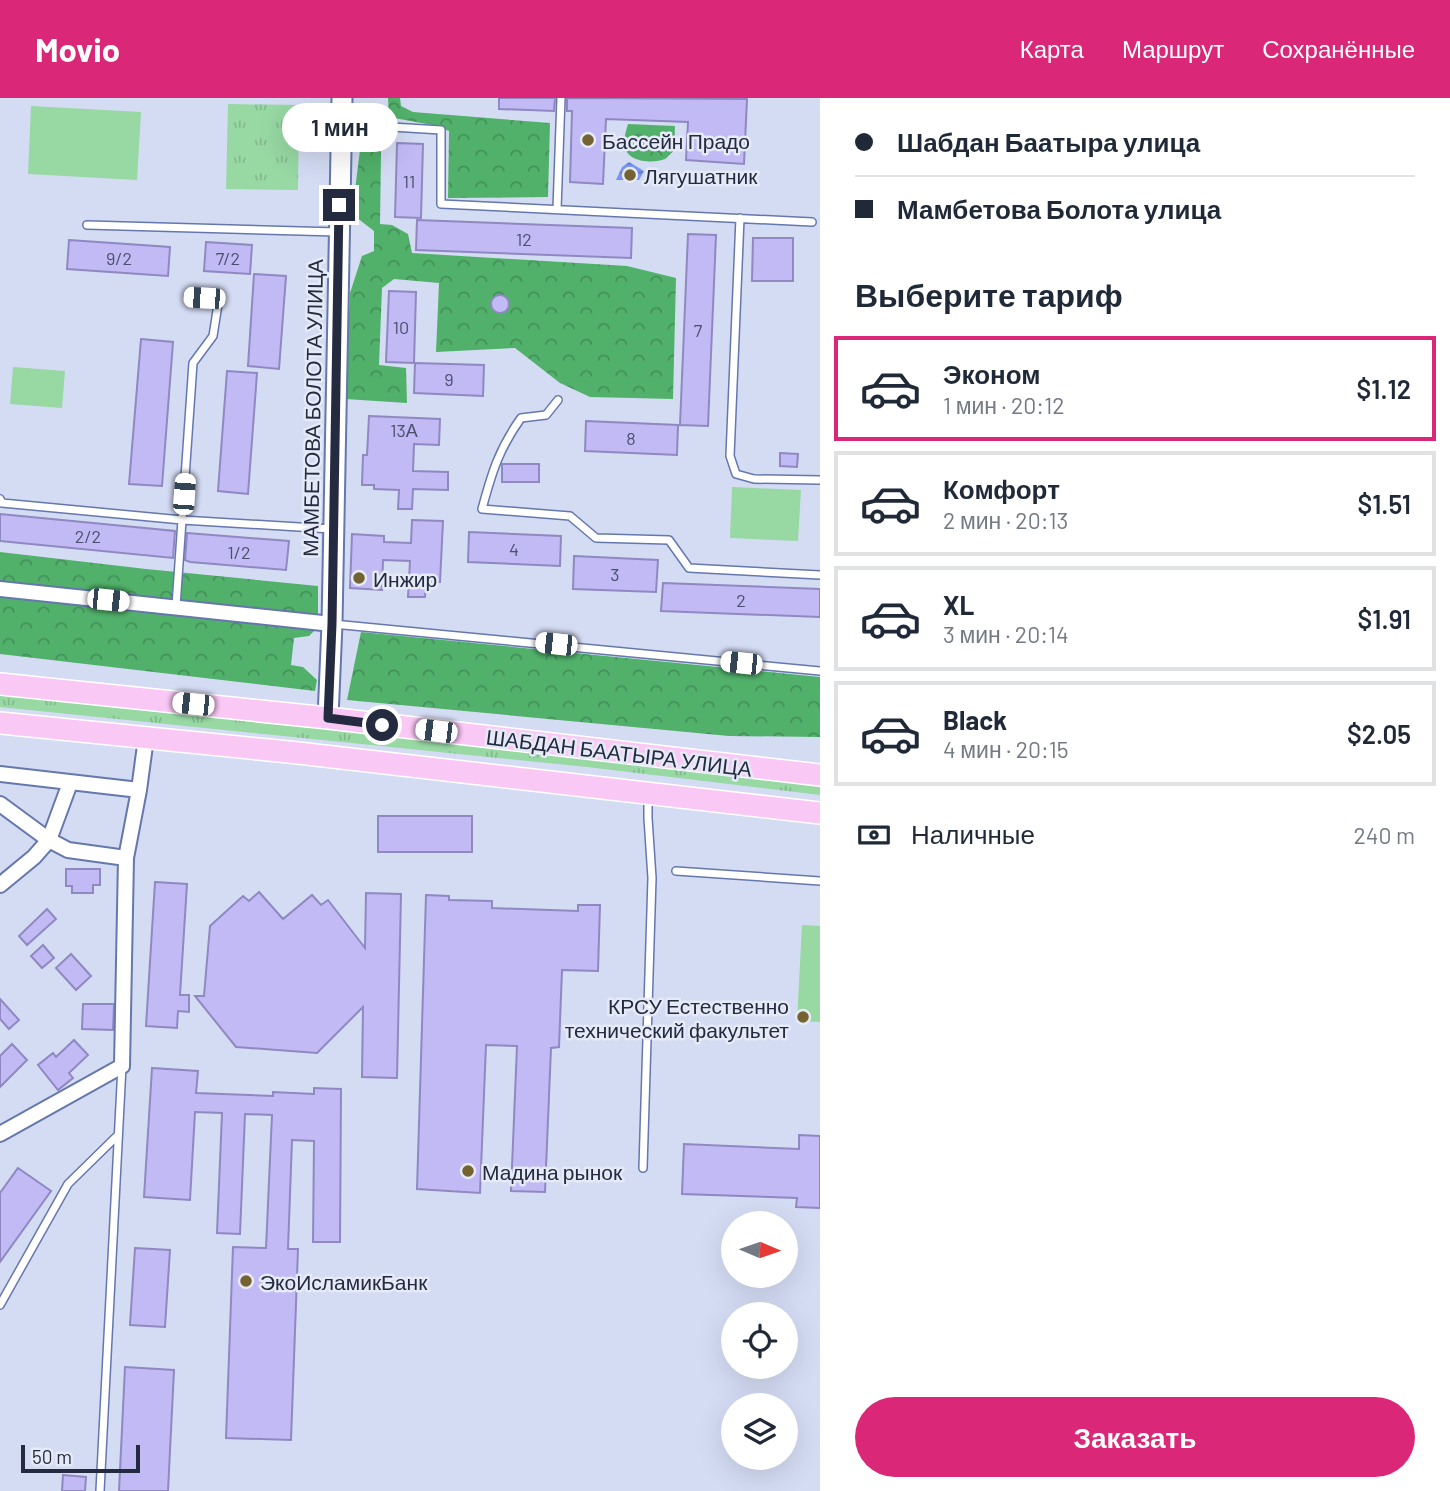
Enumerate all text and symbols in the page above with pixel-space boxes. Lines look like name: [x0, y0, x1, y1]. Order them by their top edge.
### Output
text: Movio: [35, 29, 120, 69]
text: Карта: [1020, 34, 1084, 63]
text: Маршрут: [1122, 34, 1224, 63]
text: Сохранённые: [1262, 34, 1415, 63]
callout: 1 мин: [281, 104, 397, 153]
text: 1 мин: [311, 113, 369, 141]
text: Шабдан Баатыра улица: [897, 126, 1200, 157]
place label: Бассейн Прадо: [602, 128, 750, 153]
marker: Бассейн Прадо: [580, 132, 596, 148]
place label: Лягушатник: [644, 163, 758, 188]
marker: Лягушатник: [622, 167, 638, 183]
house number: 11: [403, 170, 415, 192]
route end: [323, 189, 355, 221]
text: Мамбетова Болота улица: [897, 193, 1221, 224]
house number: 12: [516, 228, 532, 250]
house number: 9/2: [106, 247, 132, 269]
house number: 7/2: [216, 247, 240, 269]
street label: МАМБЕТОВА БОЛОТА УЛИЦА: [297, 259, 327, 557]
text: Выберите тариф: [855, 275, 1123, 313]
car: [183, 286, 226, 310]
house number: 10: [393, 316, 409, 338]
house number: 7: [694, 319, 703, 341]
icon: car: [859, 357, 922, 420]
text: Эконом: [943, 358, 1041, 389]
house number: 9: [444, 368, 454, 390]
text: $1.12: [1356, 373, 1411, 404]
text: 1 мин · 20:12: [943, 391, 1065, 419]
house number: 13А: [390, 419, 418, 441]
house number: 8: [626, 427, 636, 449]
car: [173, 472, 196, 516]
icon: car: [859, 472, 922, 535]
text: Комфорт: [943, 473, 1060, 504]
text: $1.51: [1357, 488, 1411, 519]
text: 2 мин · 20:13: [943, 506, 1068, 534]
house number: 2/2: [75, 525, 101, 547]
house number: 4: [509, 538, 519, 560]
house number: 1/2: [227, 541, 251, 563]
house number: 3: [610, 563, 620, 585]
place label: Инжир: [373, 566, 437, 591]
marker: Инжир: [351, 570, 367, 586]
car: [87, 587, 130, 613]
icon: car: [859, 587, 922, 650]
house number: 2: [736, 589, 746, 611]
text: XL: [943, 589, 974, 620]
text: $1.91: [1358, 603, 1411, 634]
text: 3 мин · 20:14: [943, 620, 1069, 648]
car: [535, 631, 578, 657]
car: [720, 650, 763, 676]
car: [172, 691, 215, 717]
icon: car: [859, 702, 922, 765]
text: Black: [943, 704, 1007, 735]
route start: [366, 709, 398, 741]
car: [414, 718, 459, 744]
text: $2.05: [1347, 718, 1411, 749]
street label: ШАБДАН БААТЫРА УЛИЦА: [485, 723, 753, 781]
text: 4 мин · 20:15: [943, 735, 1069, 763]
icon: cash: [855, 816, 893, 854]
text: Наличные: [911, 818, 1035, 849]
text: 240 m: [1353, 821, 1415, 849]
place label: КРСУ Естественно технический факультет: [565, 993, 789, 1042]
marker: КРСУ Естественно технический факультет: [795, 1009, 811, 1025]
place label: Мадина рынок: [482, 1159, 623, 1184]
marker: Мадина рынок: [460, 1163, 476, 1179]
north arrow: [721, 1211, 798, 1288]
map controls: [721, 1211, 798, 1470]
place label: ЭкоИсламикБанк: [260, 1269, 428, 1294]
marker: ЭкоИсламикБанк: [238, 1273, 254, 1289]
button: locate: [721, 1302, 798, 1379]
button: layers: [721, 1393, 798, 1470]
button: Заказать: [855, 1397, 1415, 1477]
scale bar: [21, 1442, 140, 1474]
text: 50 m: [32, 1445, 72, 1468]

